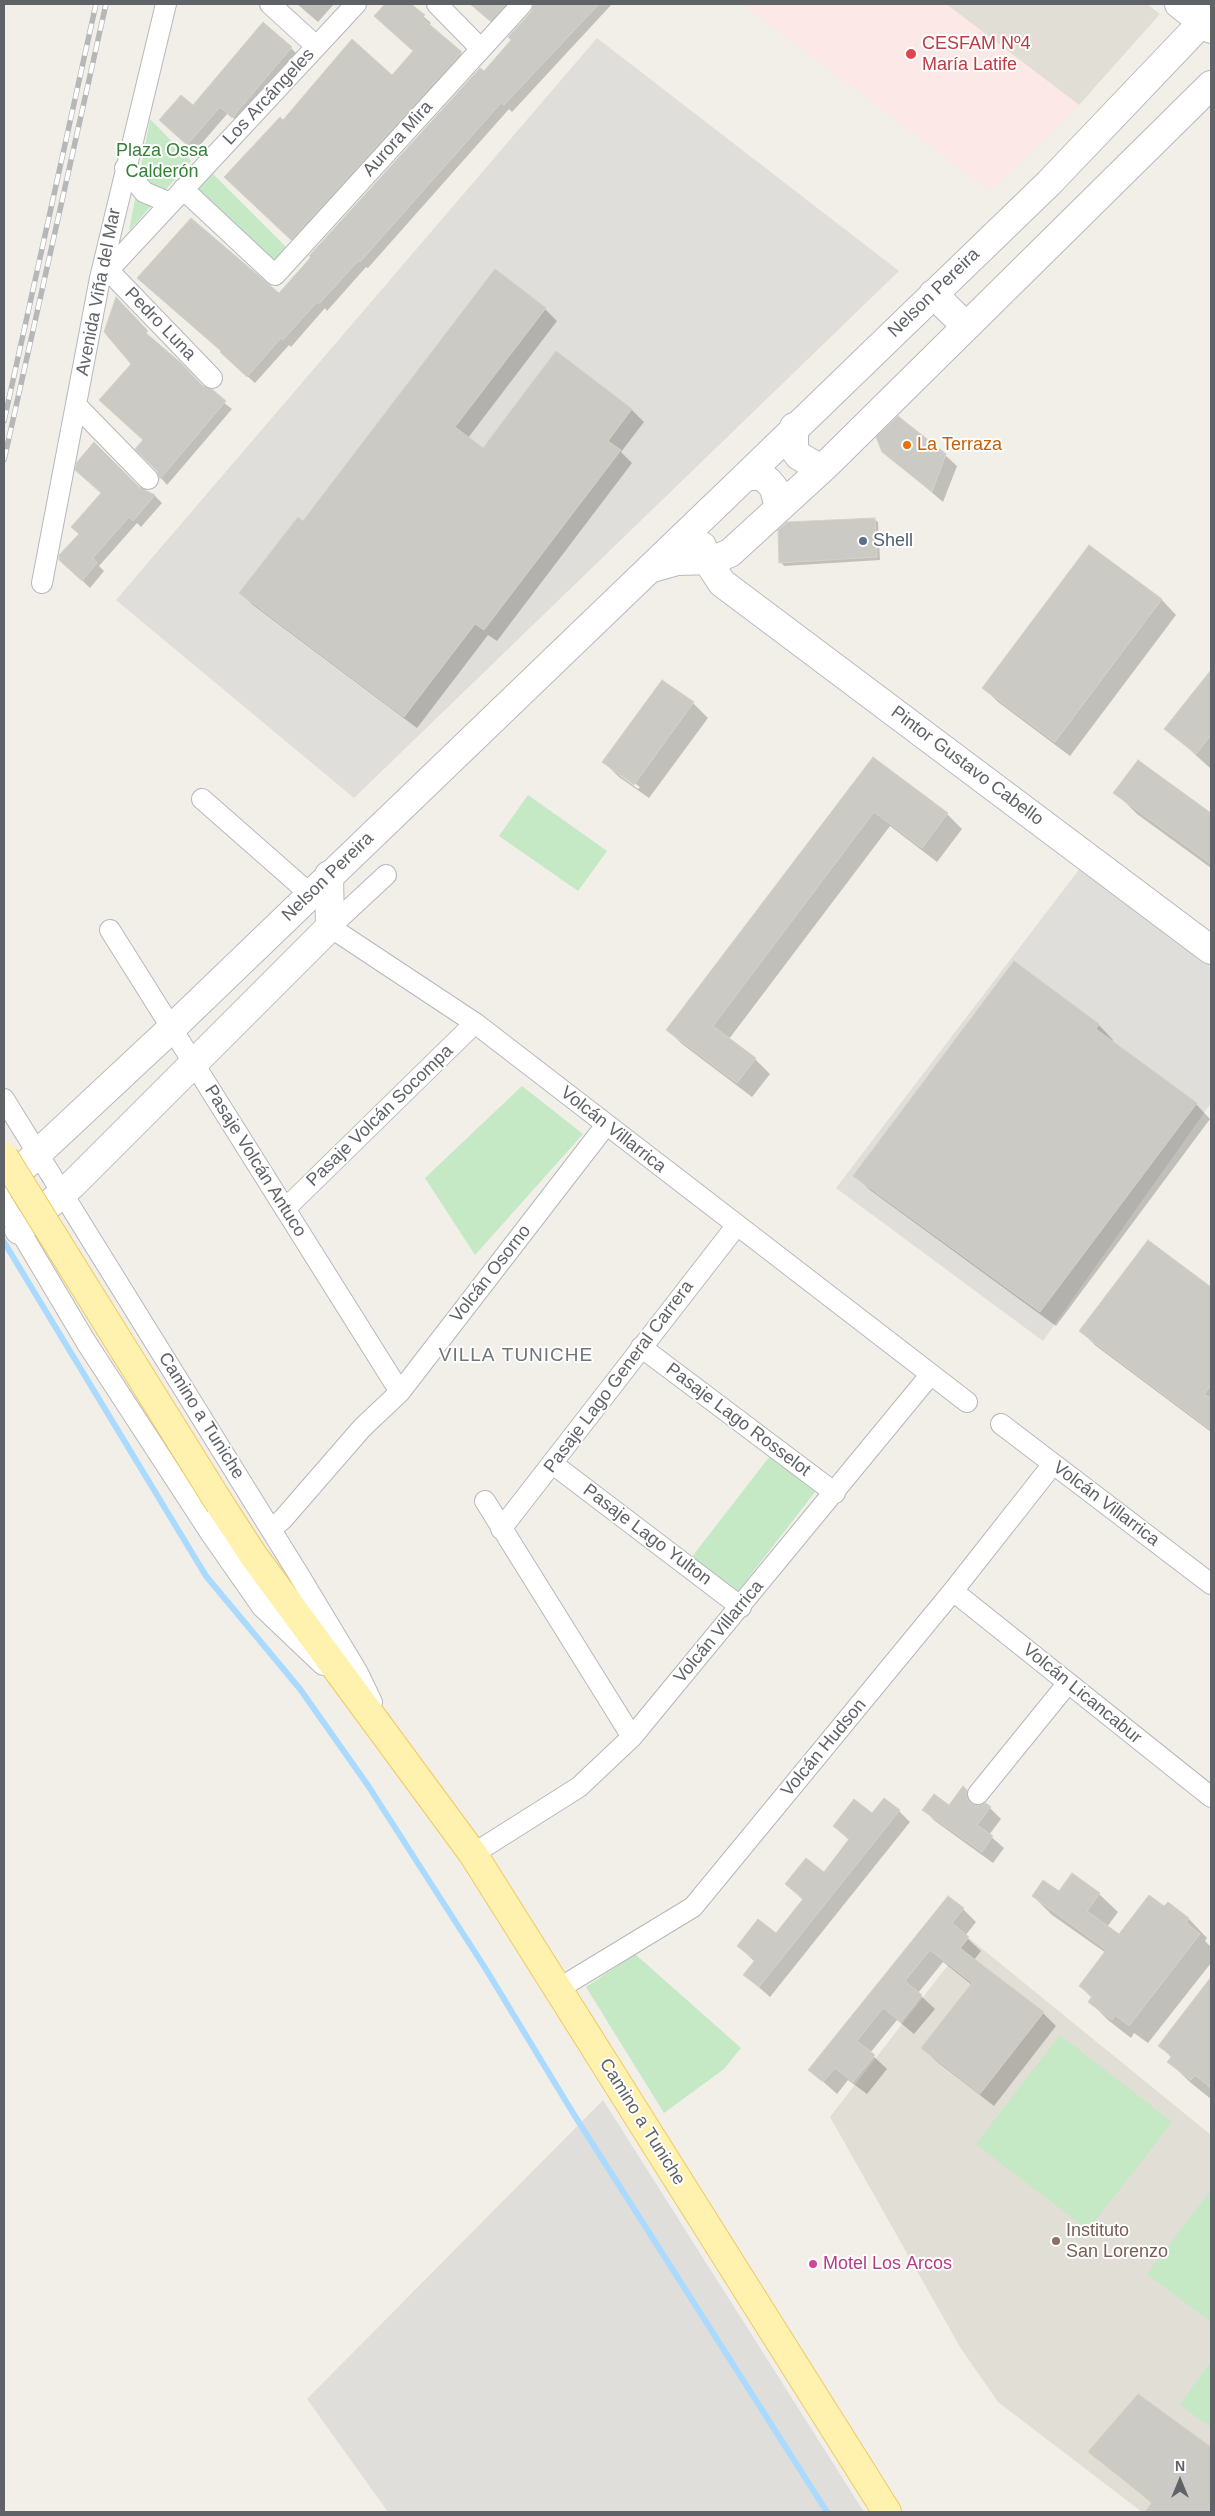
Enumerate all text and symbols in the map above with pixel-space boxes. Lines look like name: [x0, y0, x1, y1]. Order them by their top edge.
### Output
place label: CESFAM Nº4 María Latife: [922, 33, 1031, 76]
street label: Los Arcángeles: [219, 44, 319, 150]
marker: CESFAM Nº4 María Latife: [904, 47, 918, 61]
street label: Aurora Mira: [359, 97, 437, 181]
park label: Plaza Ossa Calderón: [116, 140, 208, 182]
street label: Avenida Viña del Mar: [72, 206, 126, 378]
street label: Nelson Pereira: [884, 244, 984, 342]
street label: Pedro Luna: [120, 283, 200, 365]
place label: La Terraza: [917, 434, 1002, 456]
marker: La Terraza: [901, 439, 913, 451]
place label: Shell: [873, 530, 913, 552]
marker: Shell: [857, 535, 869, 547]
street label: Pintor Gustavo Cabello: [887, 702, 1047, 830]
street label: Nelson Pereira: [278, 828, 378, 926]
street label: Pasaje Volcán Socompa: [302, 1040, 458, 1192]
street label: Pasaje Volcán Antuco: [199, 1081, 311, 1241]
street label: Volcán Villarrica: [556, 1082, 670, 1178]
street label: Volcán Osorno: [446, 1221, 536, 1327]
street label: Pasaje Lago General Carrera: [540, 1277, 698, 1477]
district label: VILLA TUNICHE: [437, 1345, 595, 1367]
street label: Camino a Tuniche: [153, 1349, 249, 1483]
street label: Pasaje Lago Rosselot: [662, 1359, 814, 1481]
street label: Volcán Villarrica: [1048, 1457, 1164, 1551]
street label: Pasaje Lago Yulton: [579, 1480, 715, 1590]
street label: Volcán Villarrica: [670, 1576, 768, 1688]
street label: Volcán Licancabur: [1018, 1639, 1146, 1749]
street label: Volcán Hudson: [777, 1695, 871, 1801]
street label: Camino a Tuniche: [594, 2055, 690, 2189]
place label: Instituto San Lorenzo: [1066, 2220, 1168, 2262]
marker: Instituto San Lorenzo: [1050, 2235, 1062, 2247]
place label: Motel Los Arcos: [823, 2253, 952, 2275]
marker: Motel Los Arcos: [807, 2258, 819, 2270]
north arrow: [1155, 2456, 1205, 2506]
text: N: [1175, 2458, 1185, 2474]

